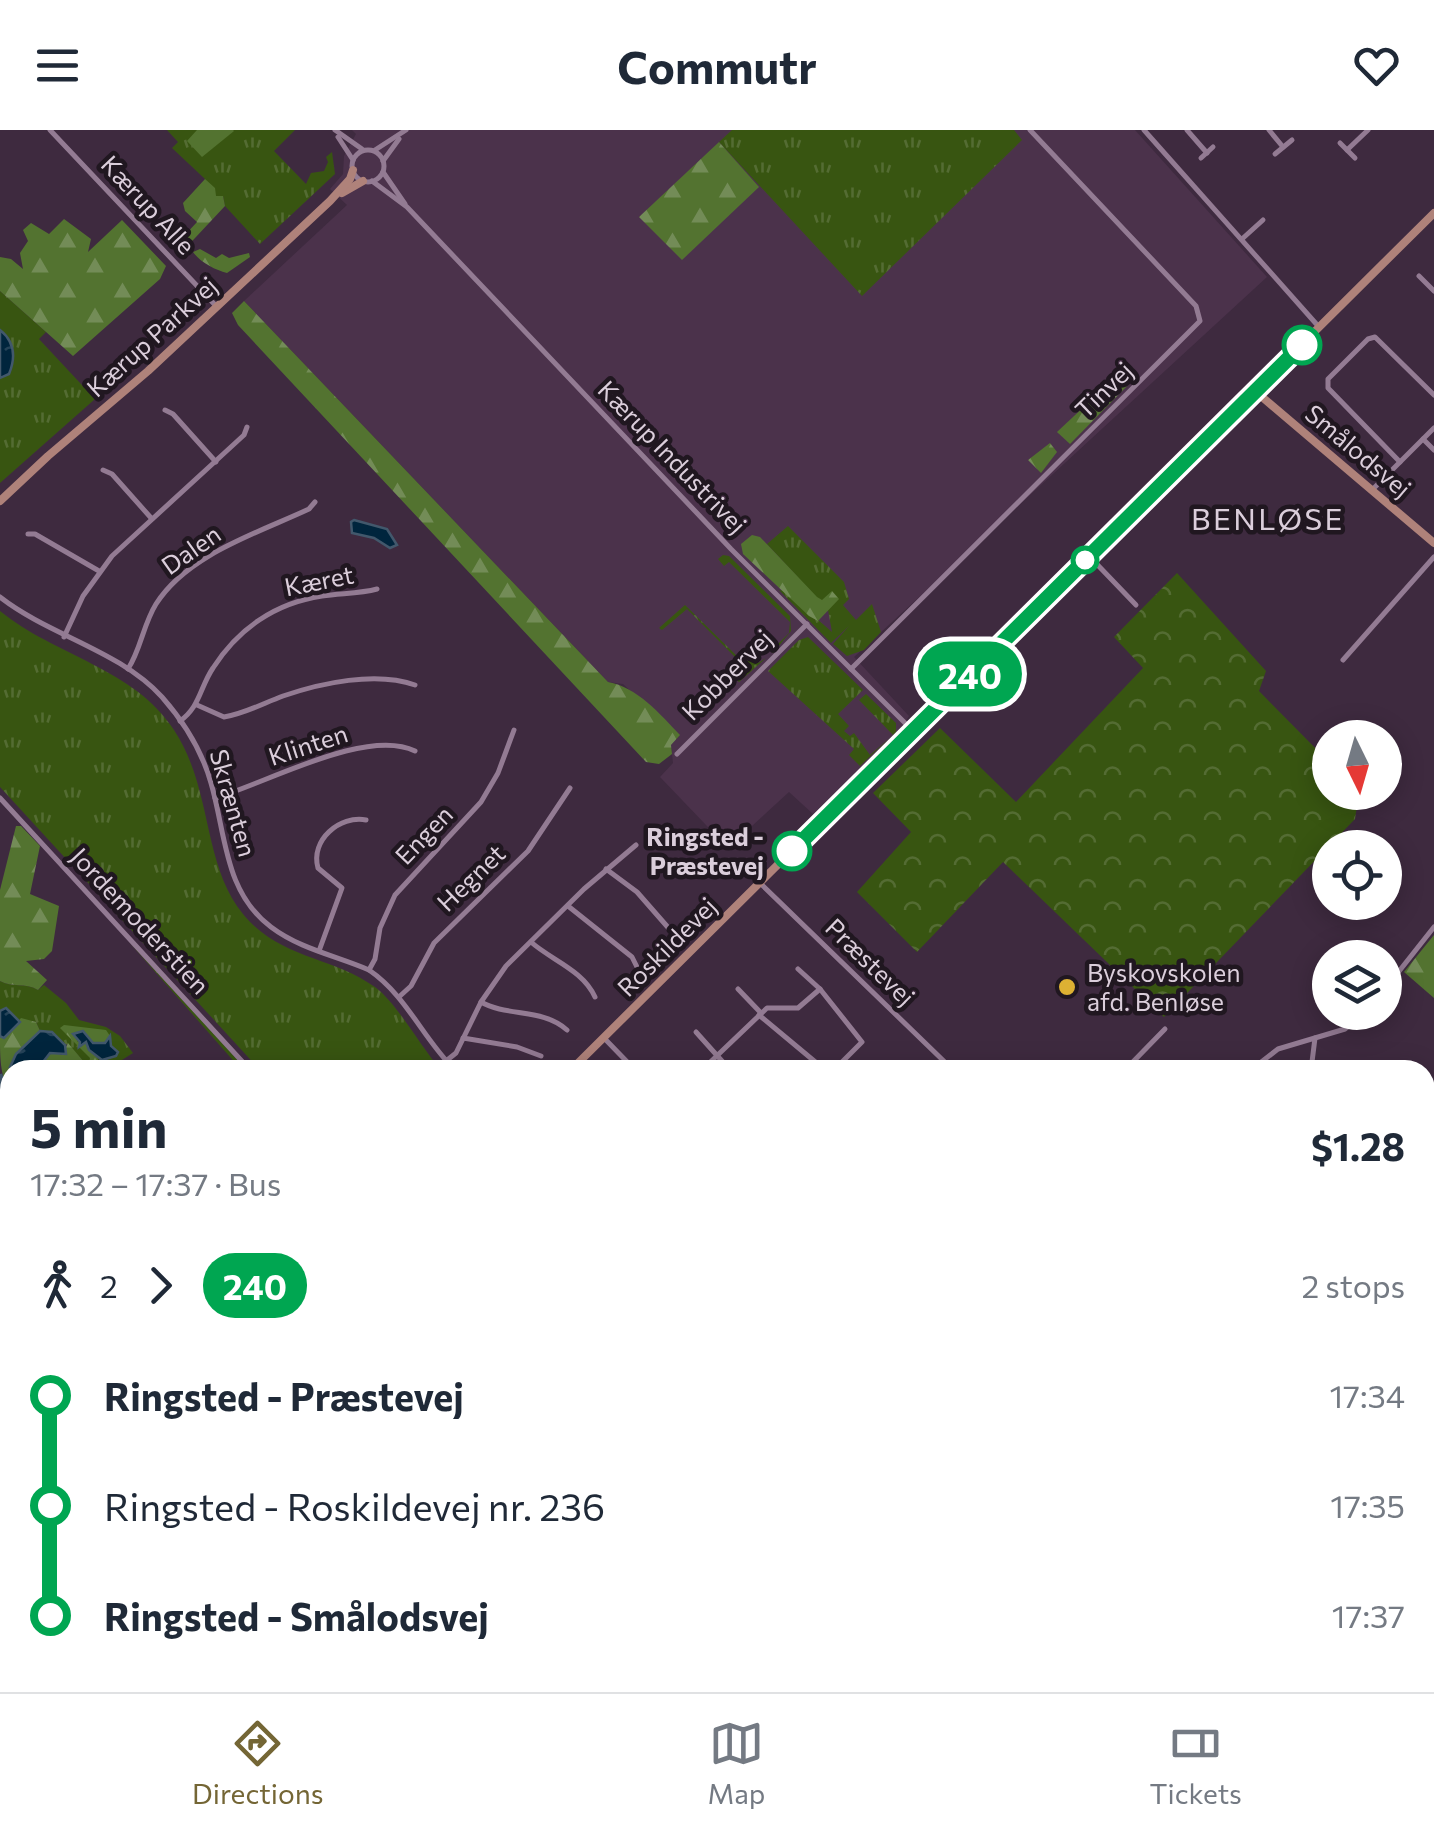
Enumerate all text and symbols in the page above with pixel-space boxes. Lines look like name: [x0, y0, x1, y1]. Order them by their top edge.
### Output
icon: menu: [30, 38, 85, 93]
text: Commutr: [617, 38, 817, 93]
icon: heart: [1349, 38, 1404, 93]
street label: Kærup Alle: [96, 149, 202, 260]
street label: Kærup Parkvej: [80, 270, 223, 403]
unlabelled marker: [1283, 326, 1321, 364]
street label: Tinvej: [1068, 355, 1138, 424]
street label: Kærup Industrivej: [592, 374, 753, 539]
street label: Smålodsvej: [1300, 398, 1417, 503]
district label: BENLØSE: [1191, 499, 1345, 536]
street label: Dalen: [155, 518, 226, 580]
unlabelled marker: [1072, 547, 1098, 573]
street label: Kæret: [282, 559, 356, 601]
street label: Kobbervej: [675, 623, 778, 726]
line badge: 240: [912, 642, 1028, 706]
text: 240: [938, 653, 1002, 696]
street label: Klinten: [264, 717, 351, 771]
north arrow: [1312, 720, 1402, 810]
map controls: [1312, 720, 1402, 1030]
street label: Skrænten: [204, 746, 264, 860]
street label: Engen: [388, 799, 458, 870]
place label: Ringsted - Præstevej: [646, 821, 764, 880]
button: locate: [1312, 830, 1402, 920]
marker: Ringsted - Præstevej: [773, 832, 811, 870]
street label: Hegnet: [430, 838, 511, 917]
street label: Jordemoderstien: [65, 841, 216, 1000]
street label: Roskildevej: [611, 891, 722, 1002]
street label: Præstevej: [820, 912, 921, 1011]
button: layers: [1312, 940, 1402, 1030]
place label: Byskovskolen afd. Benløse: [1087, 957, 1241, 1016]
marker: Byskovskolen afd. Benløse: [1056, 976, 1078, 998]
text: 5 min: [30, 1092, 168, 1159]
text: $1.28: [1311, 1122, 1405, 1169]
text: 17:32 – 17:37 · Bus: [30, 1163, 281, 1203]
icon: walk: [30, 1258, 85, 1313]
icon: forward: [133, 1258, 188, 1313]
text: 240: [223, 1264, 287, 1307]
text: 2: [100, 1265, 118, 1305]
text: 2 stops: [1301, 1265, 1405, 1305]
text: Ringsted - Præstevej: [104, 1372, 464, 1419]
text: 17:34: [1329, 1375, 1405, 1415]
text: Ringsted - Roskildevej nr. 236: [104, 1482, 605, 1529]
text: 17:35: [1330, 1485, 1405, 1525]
text: Ringsted - Smålodsvej: [104, 1592, 489, 1639]
text: 17:37: [1332, 1595, 1405, 1635]
tab: Directions: [192, 1716, 323, 1810]
tab: Map: [708, 1716, 765, 1810]
tab: Tickets: [1150, 1716, 1242, 1810]

